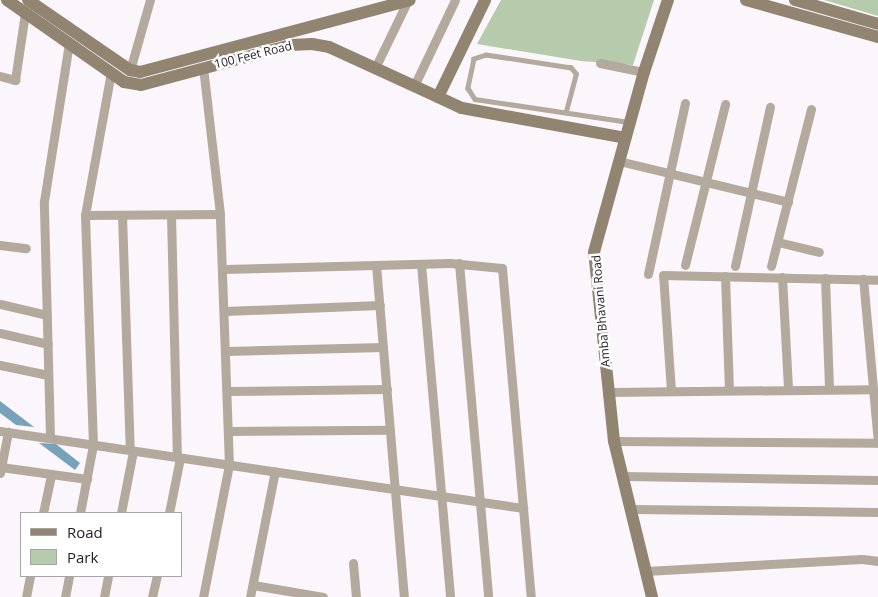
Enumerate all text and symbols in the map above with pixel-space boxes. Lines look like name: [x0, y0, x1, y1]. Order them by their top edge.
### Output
street label: 100 Feet Road: [213, 38, 293, 72]
street label: Amba Bhavani Road: [589, 254, 613, 368]
legend: [20, 512, 182, 577]
text: Road: [67, 522, 103, 542]
text: Park: [67, 547, 98, 567]

